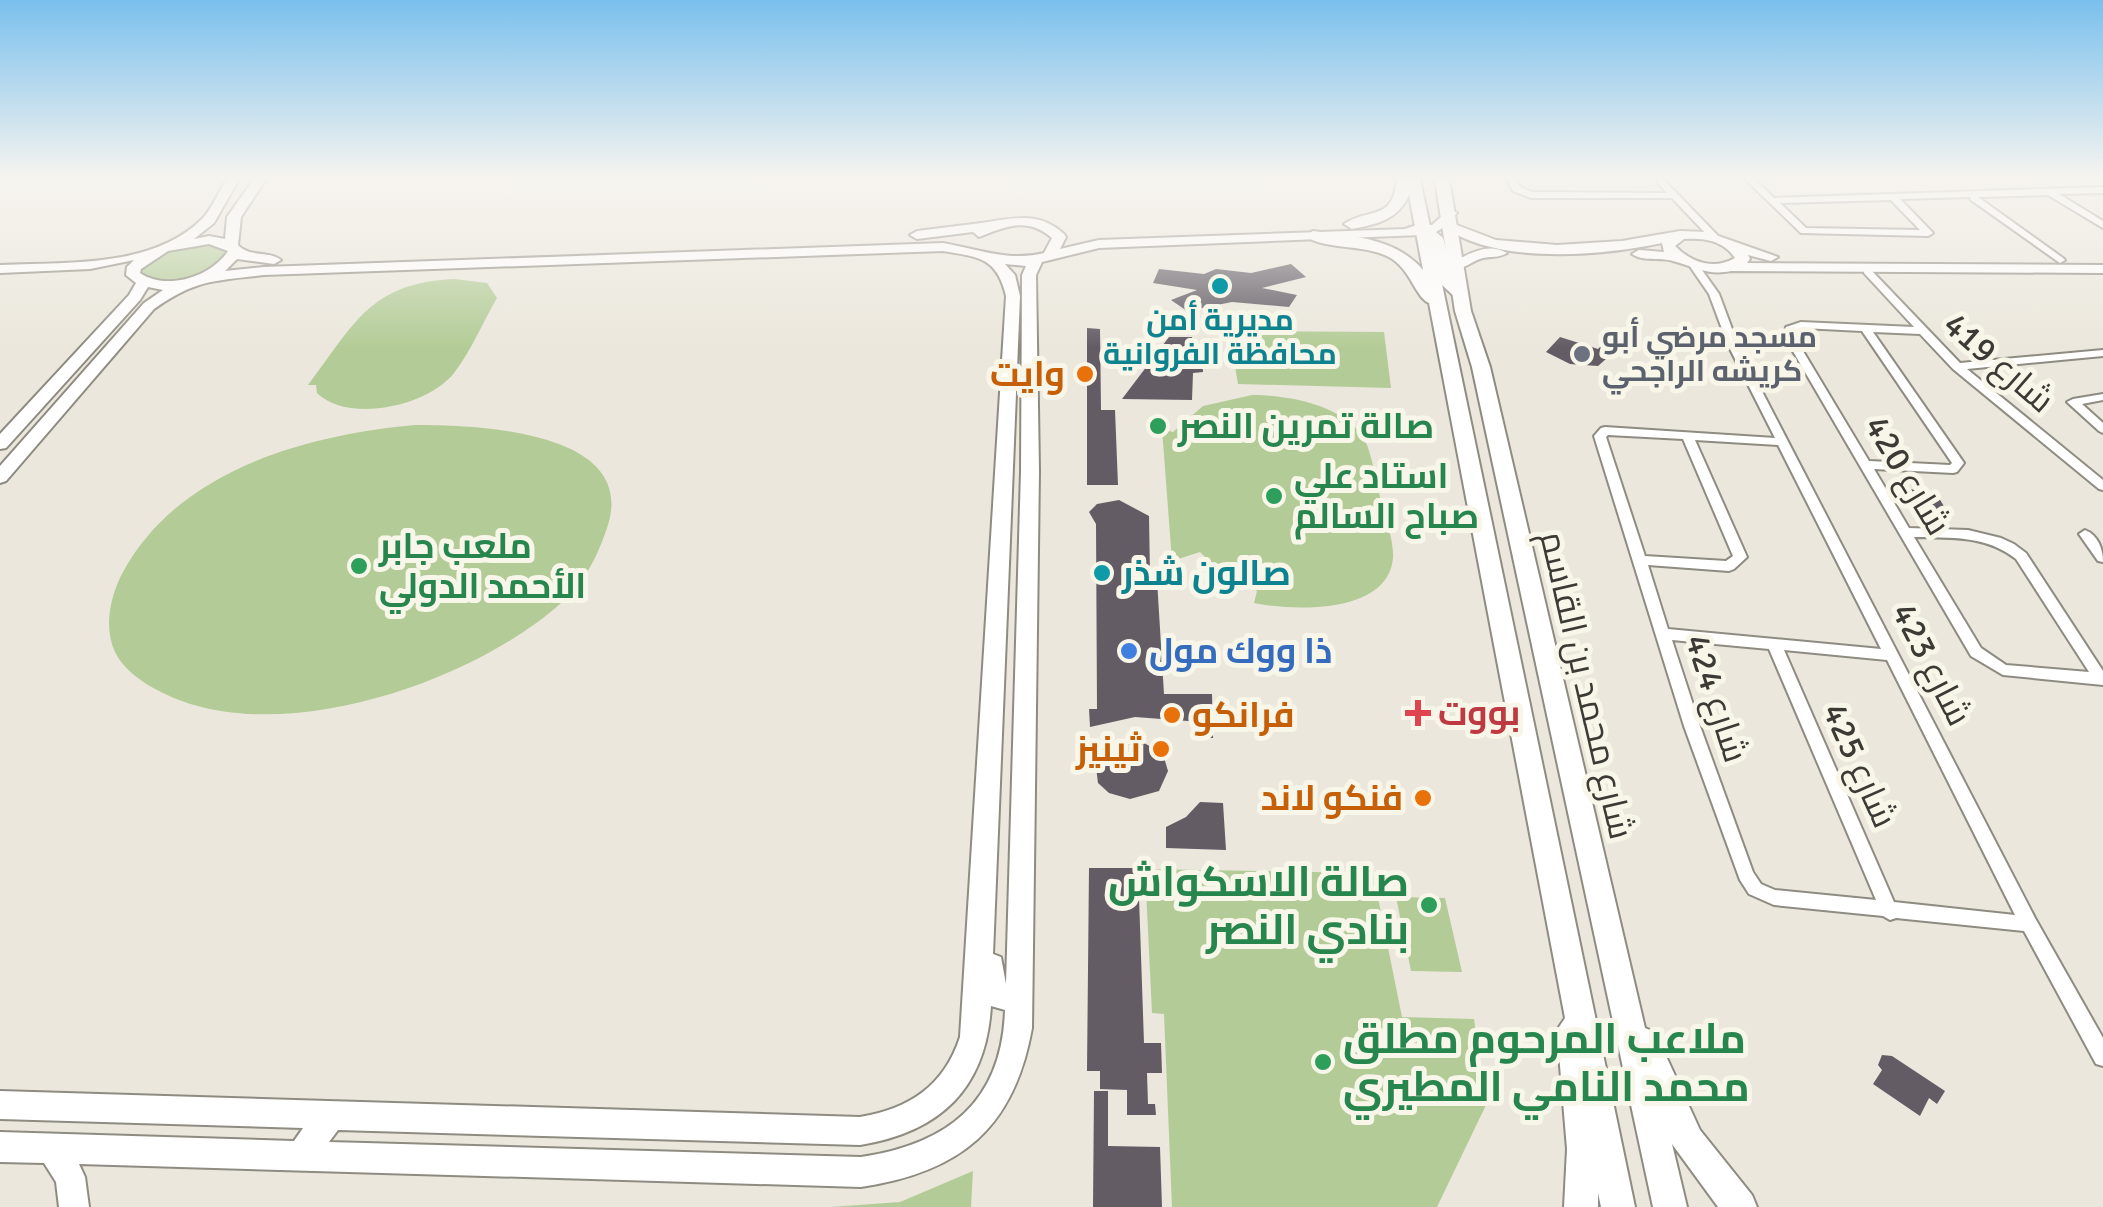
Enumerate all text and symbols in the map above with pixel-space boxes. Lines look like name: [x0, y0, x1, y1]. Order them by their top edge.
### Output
marker: مديرية أمن محافظة الفروانية: [1209, 275, 1231, 297]
place label: مديرية أمن محافظة الفروانية: [1103, 300, 1337, 373]
street label: شارع 419: [1934, 303, 2063, 423]
place label: مسجد مرضي أبو كريشه الراجحي: [1602, 317, 1817, 395]
marker: مسجد مرضي أبو كريشه الراجحي: [1571, 343, 1593, 365]
place label: وايت: [990, 353, 1065, 396]
marker: وايت: [1074, 363, 1096, 385]
place label: صالة تمرين النصر: [1177, 405, 1434, 448]
street label: شارع 420: [1854, 408, 1960, 544]
marker: صالة تمرين النصر: [1147, 415, 1169, 437]
place label: استاد علي صباح السالم: [1294, 455, 1479, 540]
marker: استاد علي صباح السالم: [1263, 485, 1285, 507]
place label: ملعب جابر الأحمد الدولي: [378, 525, 586, 614]
street label: شارع محمد بن القاسم: [1528, 527, 1643, 844]
place label: صالون شذر: [1121, 552, 1291, 595]
marker: ملعب جابر الأحمد الدولي: [348, 555, 370, 577]
marker: صالون شذر: [1091, 562, 1113, 584]
street label: شارع 423: [1881, 596, 1981, 733]
street label: شارع 424: [1675, 629, 1757, 768]
place label: ذا ووك مول: [1149, 630, 1332, 673]
marker: ذا ووك مول: [1118, 640, 1140, 662]
place label: بووت: [1438, 692, 1520, 735]
place label: فرانكو: [1192, 694, 1295, 737]
street label: شارع 425: [1812, 696, 1906, 835]
marker: بووت: [1407, 702, 1429, 724]
marker: فرانكو: [1161, 704, 1183, 726]
place label: ثينيز: [1075, 728, 1142, 771]
marker: ثينيز: [1150, 738, 1172, 760]
place label: فنكو لاند: [1261, 777, 1403, 820]
marker: فنكو لاند: [1412, 787, 1434, 809]
place label: صالة الاسكواش بنادي النصر: [1108, 857, 1409, 963]
marker: صالة الاسكواش بنادي النصر: [1418, 894, 1440, 916]
place label: ملاعب المرحوم مطلق محمد النامي المطيري: [1343, 1014, 1750, 1120]
marker: ملاعب المرحوم مطلق محمد النامي المطيري: [1312, 1051, 1334, 1073]

